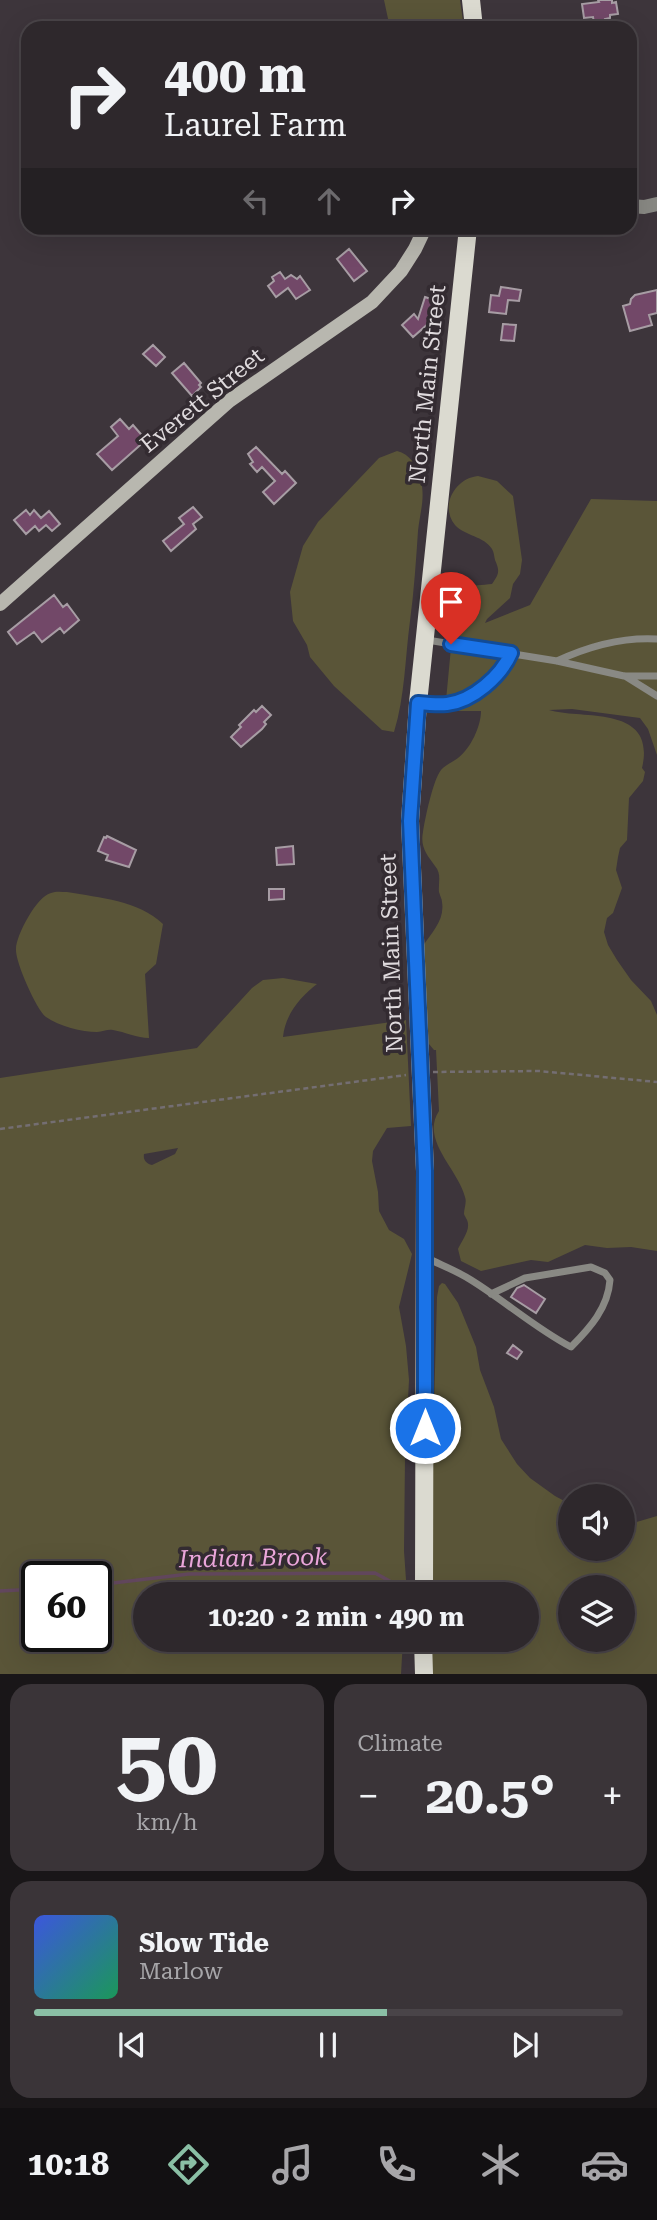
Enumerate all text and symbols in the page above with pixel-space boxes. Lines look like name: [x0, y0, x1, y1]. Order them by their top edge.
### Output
text: 400 m: [164, 47, 306, 104]
icon: right: [49, 49, 140, 140]
text: Laurel Farm: [164, 106, 347, 144]
icon: left: [237, 182, 275, 220]
icon: ahead: [310, 182, 348, 220]
icon: right: [383, 182, 421, 220]
street label: North Main Street: [404, 283, 451, 485]
street label: Everett Street: [135, 342, 270, 458]
pin: [421, 572, 481, 644]
icon: arrive: [432, 583, 470, 621]
street label: North Main Street: [375, 852, 408, 1053]
position arrow: [388, 1391, 462, 1465]
map controls: [558, 1484, 635, 1652]
button: sound: [558, 1484, 635, 1561]
water label: Indian Brook: [178, 1543, 327, 1573]
speed limit sign: 60: [21, 1561, 112, 1652]
button: layers: [558, 1575, 635, 1652]
text: 10:20 · 2 min · 490 m: [208, 1602, 464, 1632]
text: 50: [116, 1710, 218, 1816]
text: Climate: [358, 1730, 443, 1757]
text: 20.5°: [425, 1765, 555, 1826]
text: −: [358, 1774, 379, 1818]
text: +: [602, 1774, 623, 1818]
text: km/h: [136, 1809, 198, 1836]
text: Slow Tide: [139, 1928, 269, 1958]
text: Marlow: [139, 1958, 222, 1985]
icon: previous: [113, 2026, 151, 2064]
icon: pause: [309, 2026, 347, 2064]
icon: next: [506, 2026, 544, 2064]
icon: directions: [164, 2140, 213, 2189]
icon: music: [268, 2140, 317, 2189]
icon: phone: [372, 2140, 421, 2189]
icon: climate: [476, 2140, 525, 2189]
icon: car: [580, 2140, 629, 2189]
text: 10:18: [28, 2145, 109, 2183]

